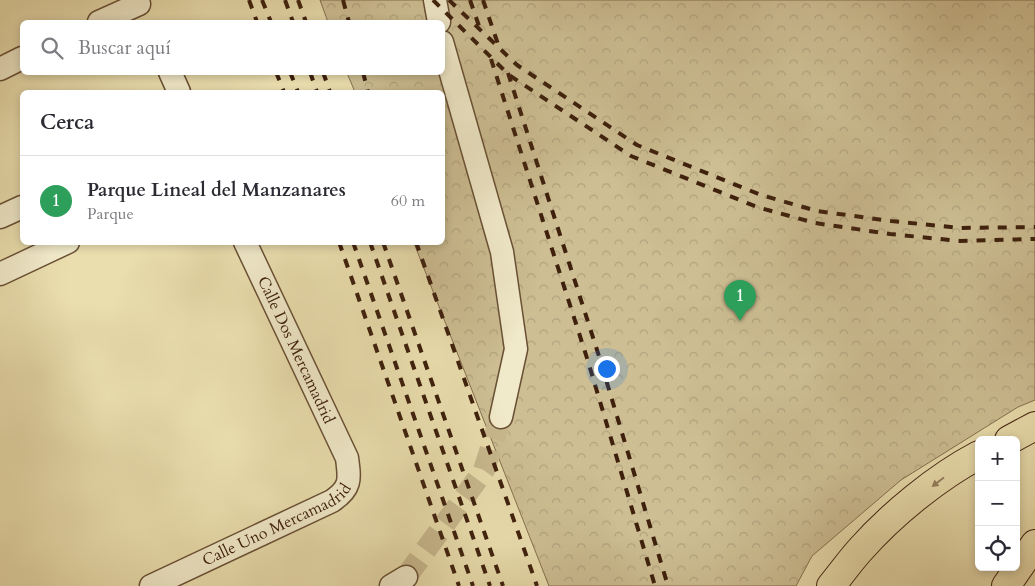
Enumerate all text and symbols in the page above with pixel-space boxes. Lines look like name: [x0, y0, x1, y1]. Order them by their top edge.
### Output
search box: [20, 20, 445, 75]
icon: search: [38, 34, 66, 62]
text: Buscar aquí: [78, 35, 171, 61]
text: Cerca: [40, 108, 94, 137]
text: Parque Lineal del Manzanares: [87, 177, 346, 203]
text: 1: [52, 190, 60, 212]
text: 60 m: [391, 190, 425, 212]
text: Parque: [87, 203, 134, 225]
street label: Calle Dos Mercamadrid: [252, 273, 340, 428]
pin: 1: [724, 280, 756, 321]
your location: [594, 356, 620, 382]
map controls: [975, 436, 1020, 571]
button: +: [975, 436, 1020, 481]
one-way arrow: [931, 477, 945, 487]
street label: Calle Uno Mercamadrid: [199, 479, 357, 571]
button: −: [975, 481, 1020, 526]
button: locate: [975, 526, 1020, 571]

